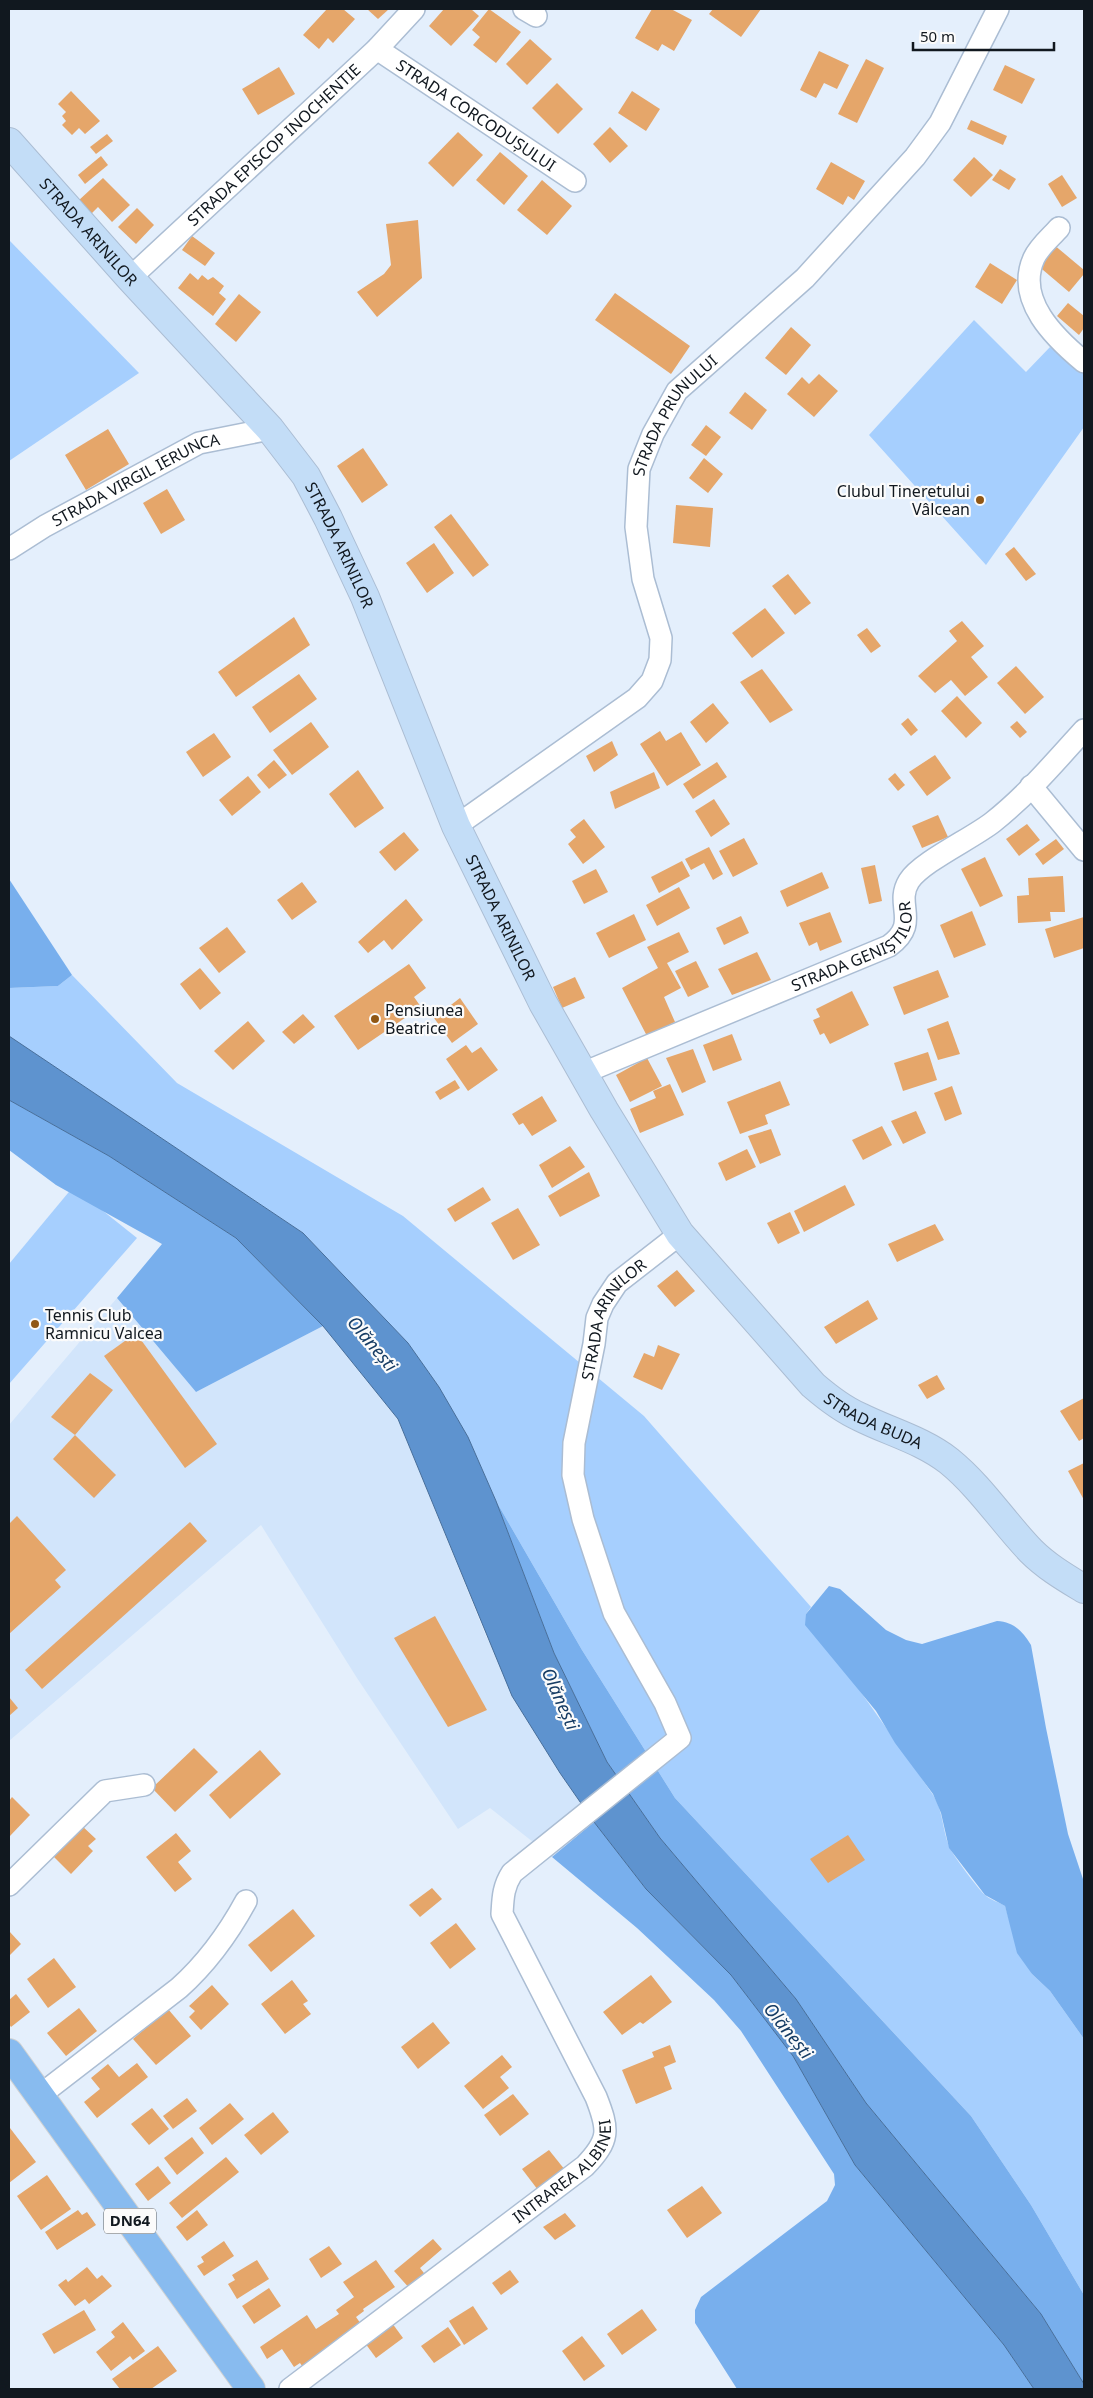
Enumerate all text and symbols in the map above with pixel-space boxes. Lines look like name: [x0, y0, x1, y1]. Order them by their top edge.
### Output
scale bar: [913, 20, 1054, 52]
text: 50 m: [920, 26, 955, 46]
street label: STRADA CORCODUȘULUI: [392, 54, 560, 176]
street label: STRADA EPISCOP INOCHENTIE: [182, 59, 365, 231]
street label: STRADA ARINILOR: [35, 173, 143, 290]
street label: STRADA PRUNULUI: [628, 350, 722, 477]
street label: STRADA VIRGIL IERUNCA: [48, 428, 222, 531]
street label: STRADA ARINILOR: [300, 478, 379, 611]
place label: Clubul Tineretului Vâlcean: [837, 480, 970, 520]
marker: Clubul Tineretului Vâlcean: [974, 494, 986, 506]
street label: STRADA ARINILOR: [461, 851, 541, 984]
street label: STRADA GENIȘTILOR: [788, 900, 917, 996]
place label: Pensiunea Beatrice: [385, 999, 463, 1039]
marker: Pensiunea Beatrice: [369, 1013, 381, 1025]
street label: STRADA ARINILOR: [576, 1253, 651, 1382]
place label: Tennis Club Ramnicu Valcea: [45, 1304, 163, 1344]
water label: Olănești: [342, 1310, 403, 1376]
marker: Tennis Club Ramnicu Valcea: [29, 1318, 41, 1330]
street label: STRADA BUDA: [819, 1387, 927, 1454]
water label: Olănești: [537, 1664, 585, 1734]
water label: Olănești: [759, 1997, 819, 2064]
street label: INTRAREA ALBINEI: [508, 2118, 616, 2228]
road number: DN64: [104, 2208, 156, 2234]

